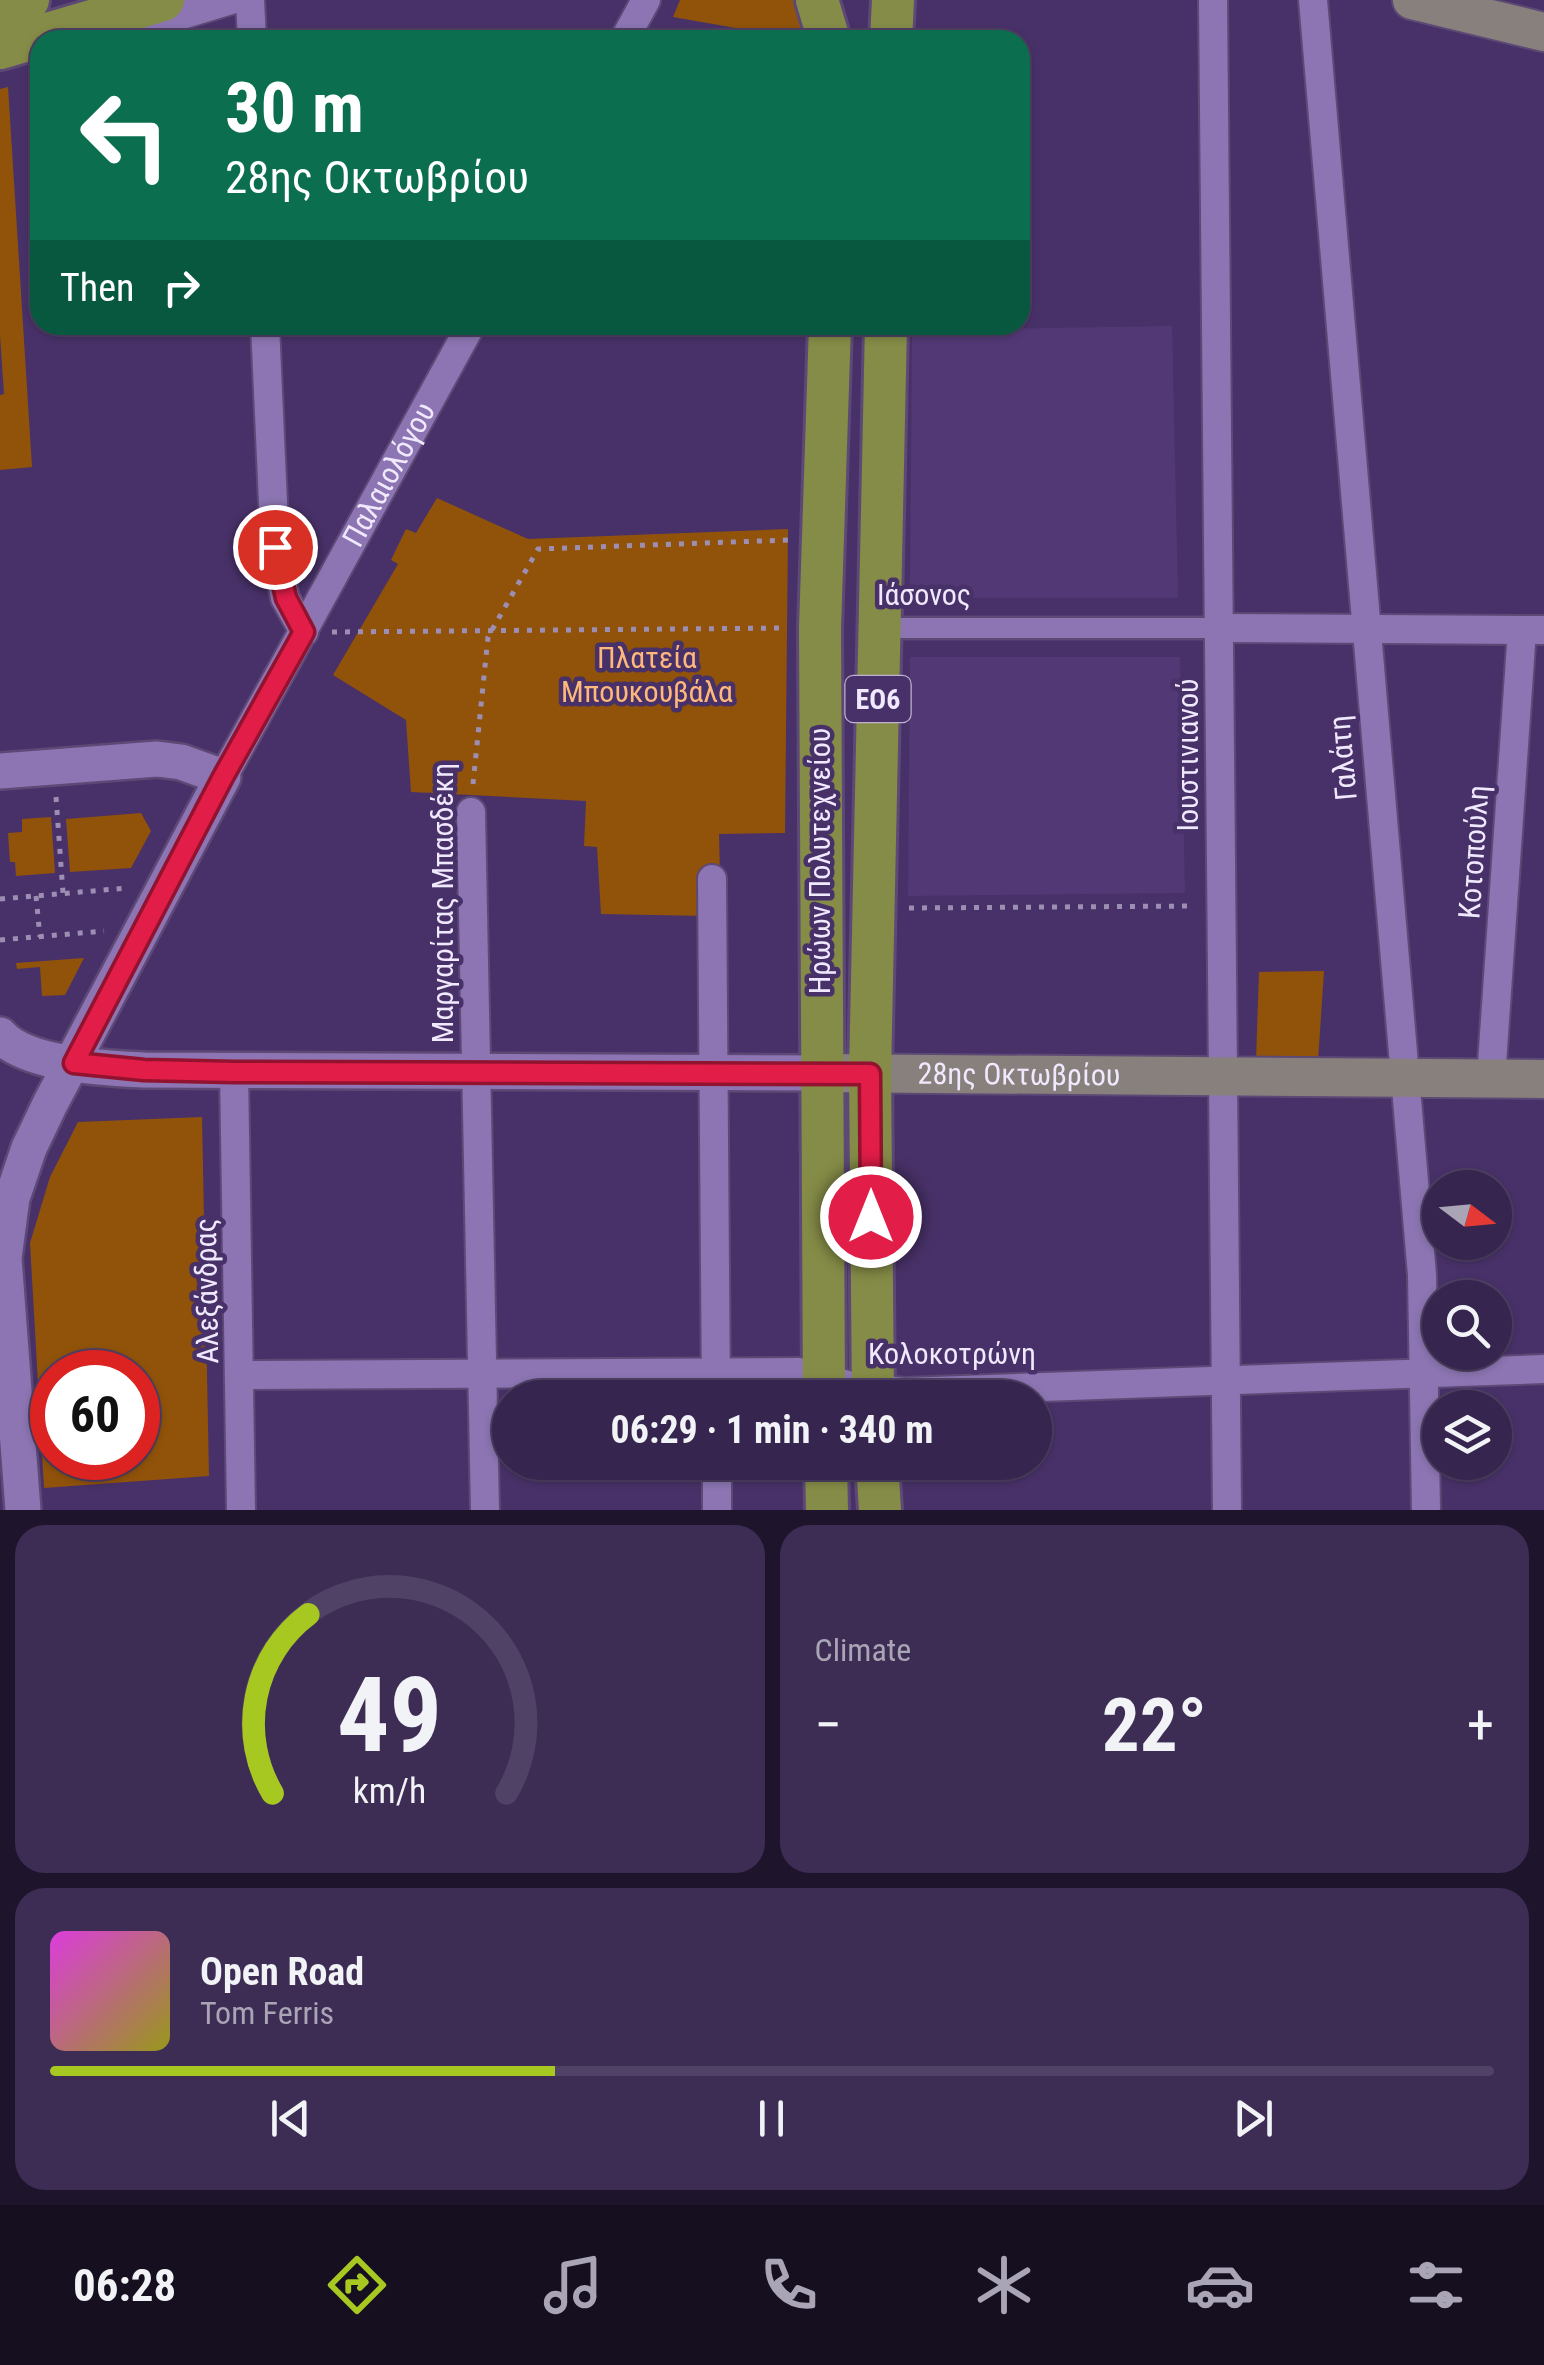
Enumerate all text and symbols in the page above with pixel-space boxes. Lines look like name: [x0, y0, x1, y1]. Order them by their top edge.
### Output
text: 30 m: [225, 67, 364, 149]
icon: left: [60, 70, 190, 200]
text: 28ης Οκτωβρίου: [225, 151, 529, 204]
icon: right: [154, 260, 209, 315]
text: Then: [60, 266, 134, 310]
street label: Παλαιολόγου: [335, 396, 442, 553]
pin: [233, 505, 318, 590]
icon: arrive: [248, 520, 303, 575]
street label: Ιάσονος: [877, 577, 971, 612]
park label: Πλατεία Μπουκουβάλα: [561, 640, 733, 709]
road number: ΕΟ6: [846, 676, 910, 722]
street label: Ιουστινιανού: [1170, 679, 1205, 831]
street label: Γαλάτη: [1321, 714, 1364, 802]
street label: Ηρώων Πολυτεχνείου: [802, 728, 837, 994]
street label: Μαργαρίτας Μπασδέκη: [425, 763, 460, 1043]
street label: Κοτοπούλη: [1451, 784, 1496, 920]
street label: 28ης Οκτωβρίου: [918, 1056, 1120, 1092]
position arrow: [819, 1165, 923, 1269]
north arrow: [1422, 1170, 1512, 1260]
map controls: [1422, 1170, 1512, 1480]
street label: Αλεξάνδρας: [188, 1218, 225, 1364]
button: search: [1422, 1280, 1512, 1370]
street label: Κολοκοτρώνη: [868, 1336, 1036, 1371]
speed limit sign: 60: [30, 1350, 160, 1480]
button: layers: [1422, 1390, 1512, 1480]
text: 06:29 · 1 min · 340 m: [611, 1408, 933, 1452]
text: Climate: [815, 1631, 911, 1669]
text: 49: [337, 1655, 442, 1776]
text: 22°: [1102, 1681, 1207, 1769]
text: −: [815, 1693, 842, 1757]
text: +: [1467, 1693, 1494, 1757]
text: km/h: [353, 1770, 427, 1812]
text: Open Road: [200, 1950, 364, 1994]
text: Tom Ferris: [200, 1994, 334, 2032]
icon: previous: [263, 2091, 318, 2146]
icon: pause: [744, 2091, 799, 2146]
icon: next: [1226, 2091, 1281, 2146]
icon: directions: [322, 2250, 392, 2320]
icon: music: [538, 2250, 608, 2320]
icon: phone: [754, 2250, 824, 2320]
icon: climate: [969, 2250, 1039, 2320]
icon: car: [1185, 2250, 1255, 2320]
icon: filters: [1401, 2250, 1471, 2320]
text: 06:28: [73, 2259, 176, 2312]

